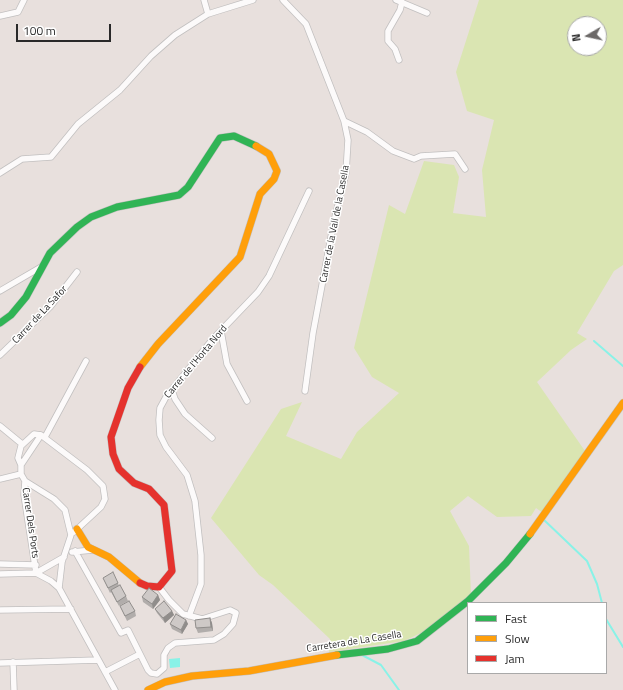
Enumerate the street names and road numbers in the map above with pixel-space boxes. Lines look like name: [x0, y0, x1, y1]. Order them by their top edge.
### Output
street label: Carrer de la Vall de la Casella: [318, 164, 352, 284]
street label: Carrer de La Safor: [10, 284, 70, 346]
street label: Carrer de l'Horta Nord: [162, 323, 230, 401]
street label: Carrer Dels Ports: [19, 487, 41, 559]
street label: Carretera de La Casella: [306, 629, 402, 655]

